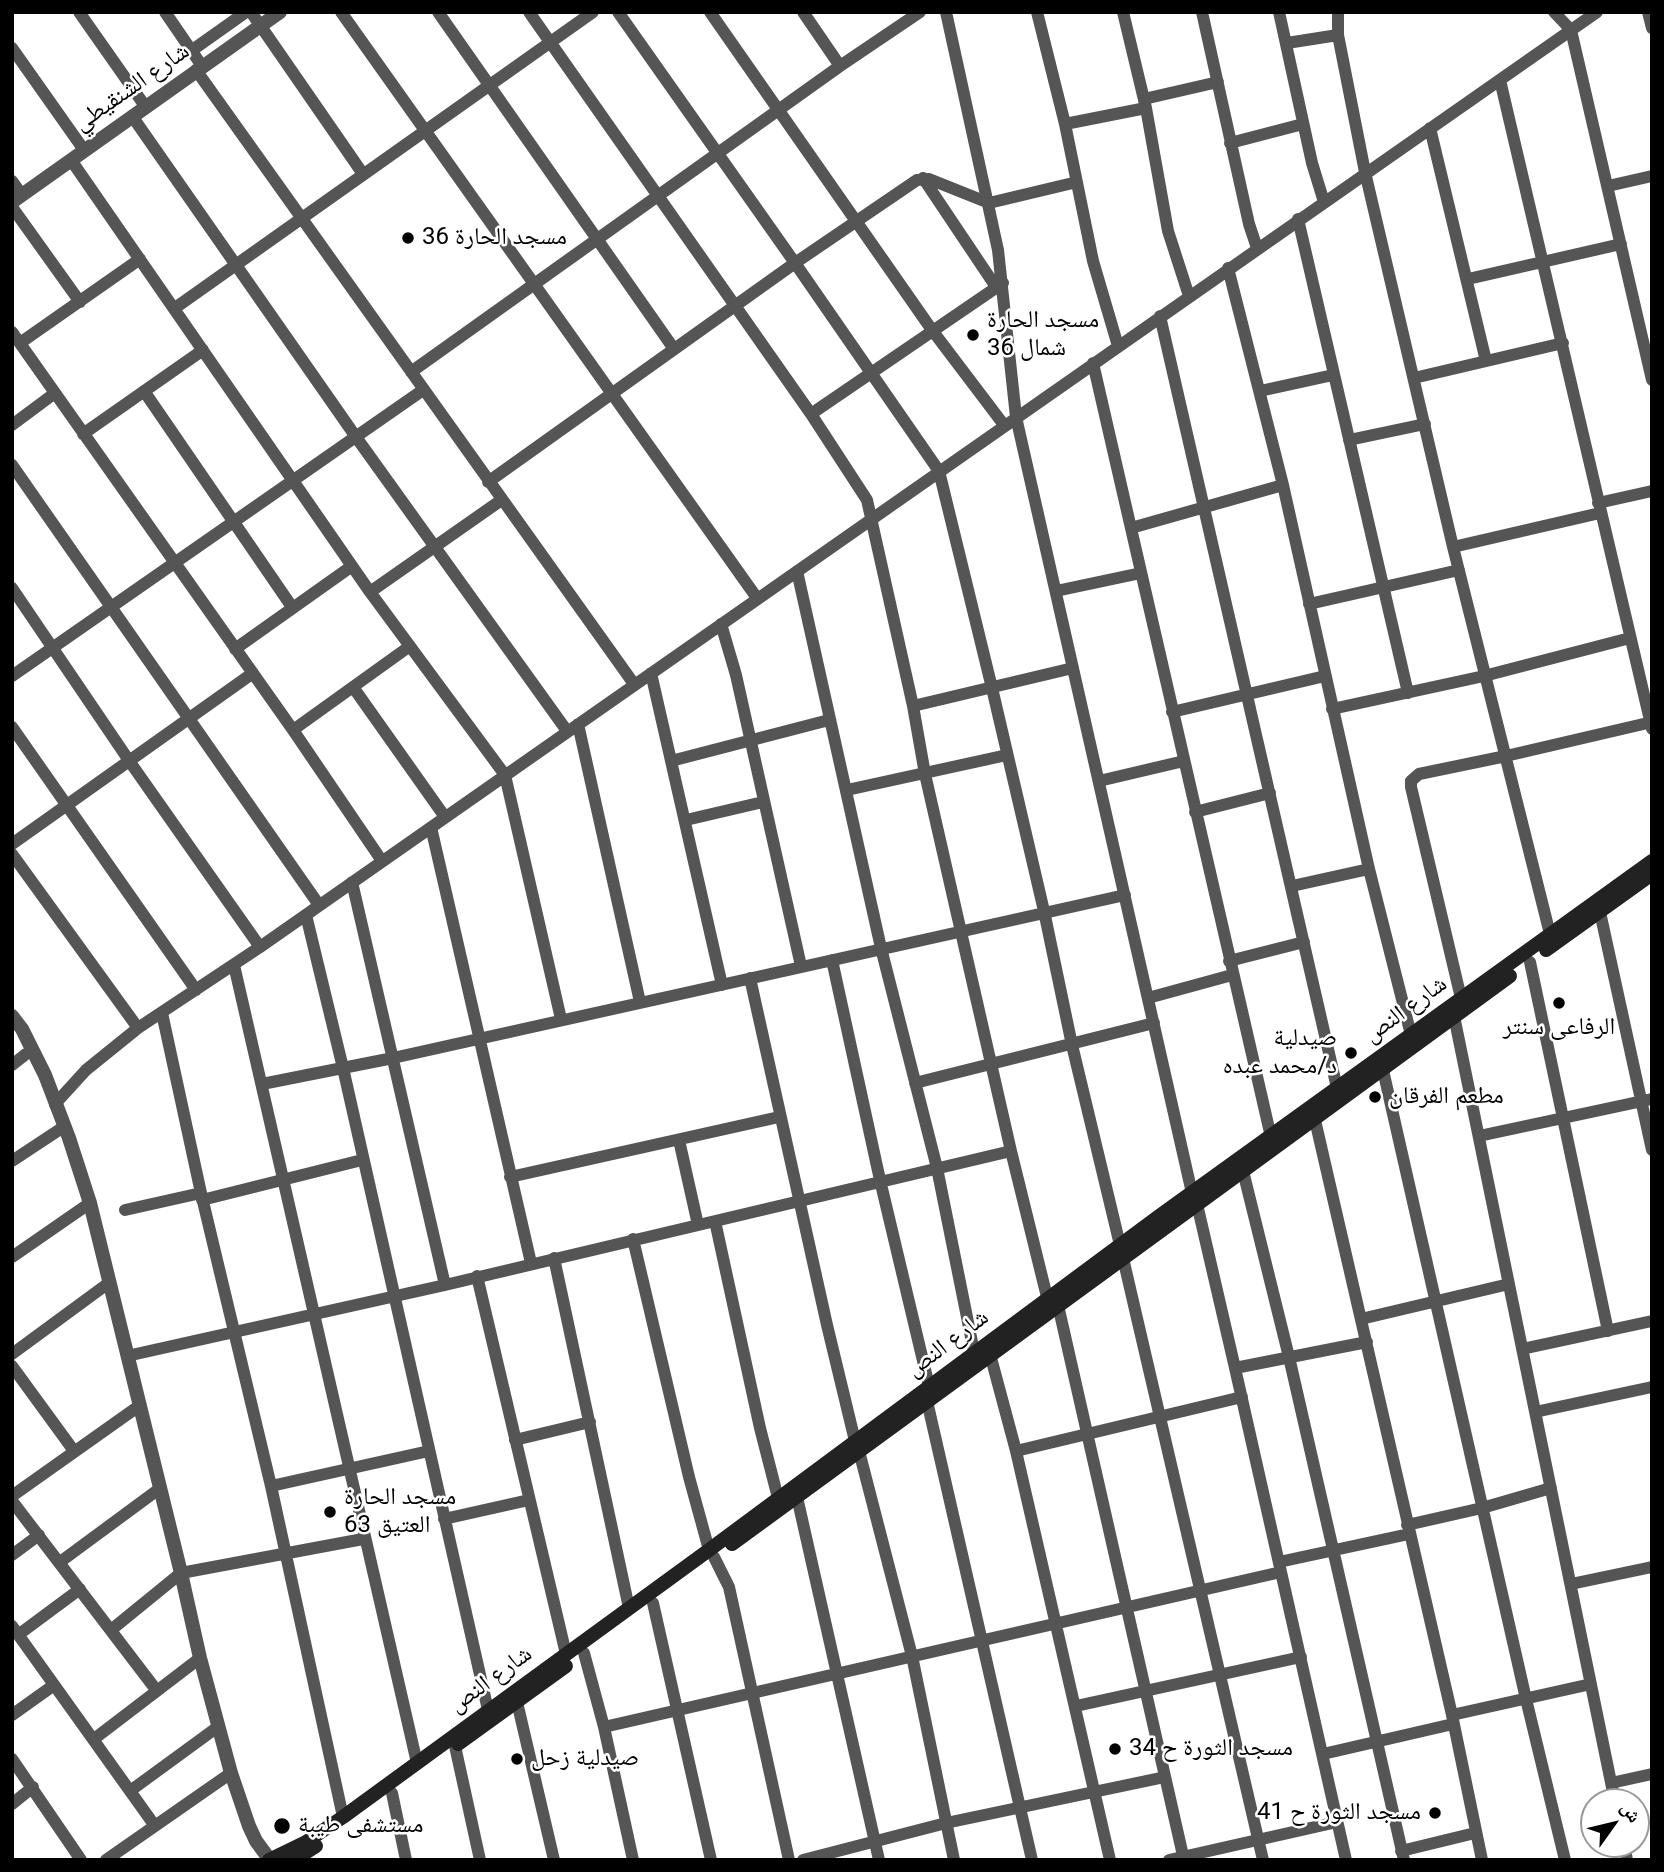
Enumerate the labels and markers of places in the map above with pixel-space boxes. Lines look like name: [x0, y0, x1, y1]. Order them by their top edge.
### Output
place label: مسجد الحارة 36: [422, 224, 567, 252]
marker: مسجد الحارة 36: [400, 230, 416, 246]
place label: مسجد الحارة 36 شمال: [987, 307, 1099, 363]
marker: مسجد الحارة 36 شمال: [965, 327, 981, 343]
marker: الرفاعى سنتر: [1551, 995, 1567, 1011]
place label: الرفاعى سنتر: [1503, 1014, 1615, 1042]
place label: صيدلية د/محمد عبده: [1223, 1025, 1337, 1081]
marker: صيدلية د/محمد عبده: [1343, 1045, 1359, 1061]
place label: مطعم الفرقان: [1389, 1083, 1504, 1111]
marker: مطعم الفرقان: [1367, 1089, 1383, 1105]
place label: مسجد الحارة 63 العتيق: [344, 1484, 456, 1540]
marker: مسجد الحارة 63 العتيق: [322, 1504, 338, 1520]
place label: مسجد الثورة ح 34: [1129, 1735, 1293, 1763]
marker: مسجد الثورة ح 34: [1107, 1741, 1123, 1757]
place label: صيدلية زحل: [531, 1745, 639, 1773]
marker: صيدلية زحل: [509, 1751, 525, 1767]
place label: مسجد الثورة ح 41: [1257, 1799, 1421, 1827]
marker: مسجد الثورة ح 41: [1427, 1805, 1443, 1821]
place label: مستشفى طيبة: [298, 1812, 423, 1840]
marker: مستشفى طيبة: [272, 1816, 292, 1836]

